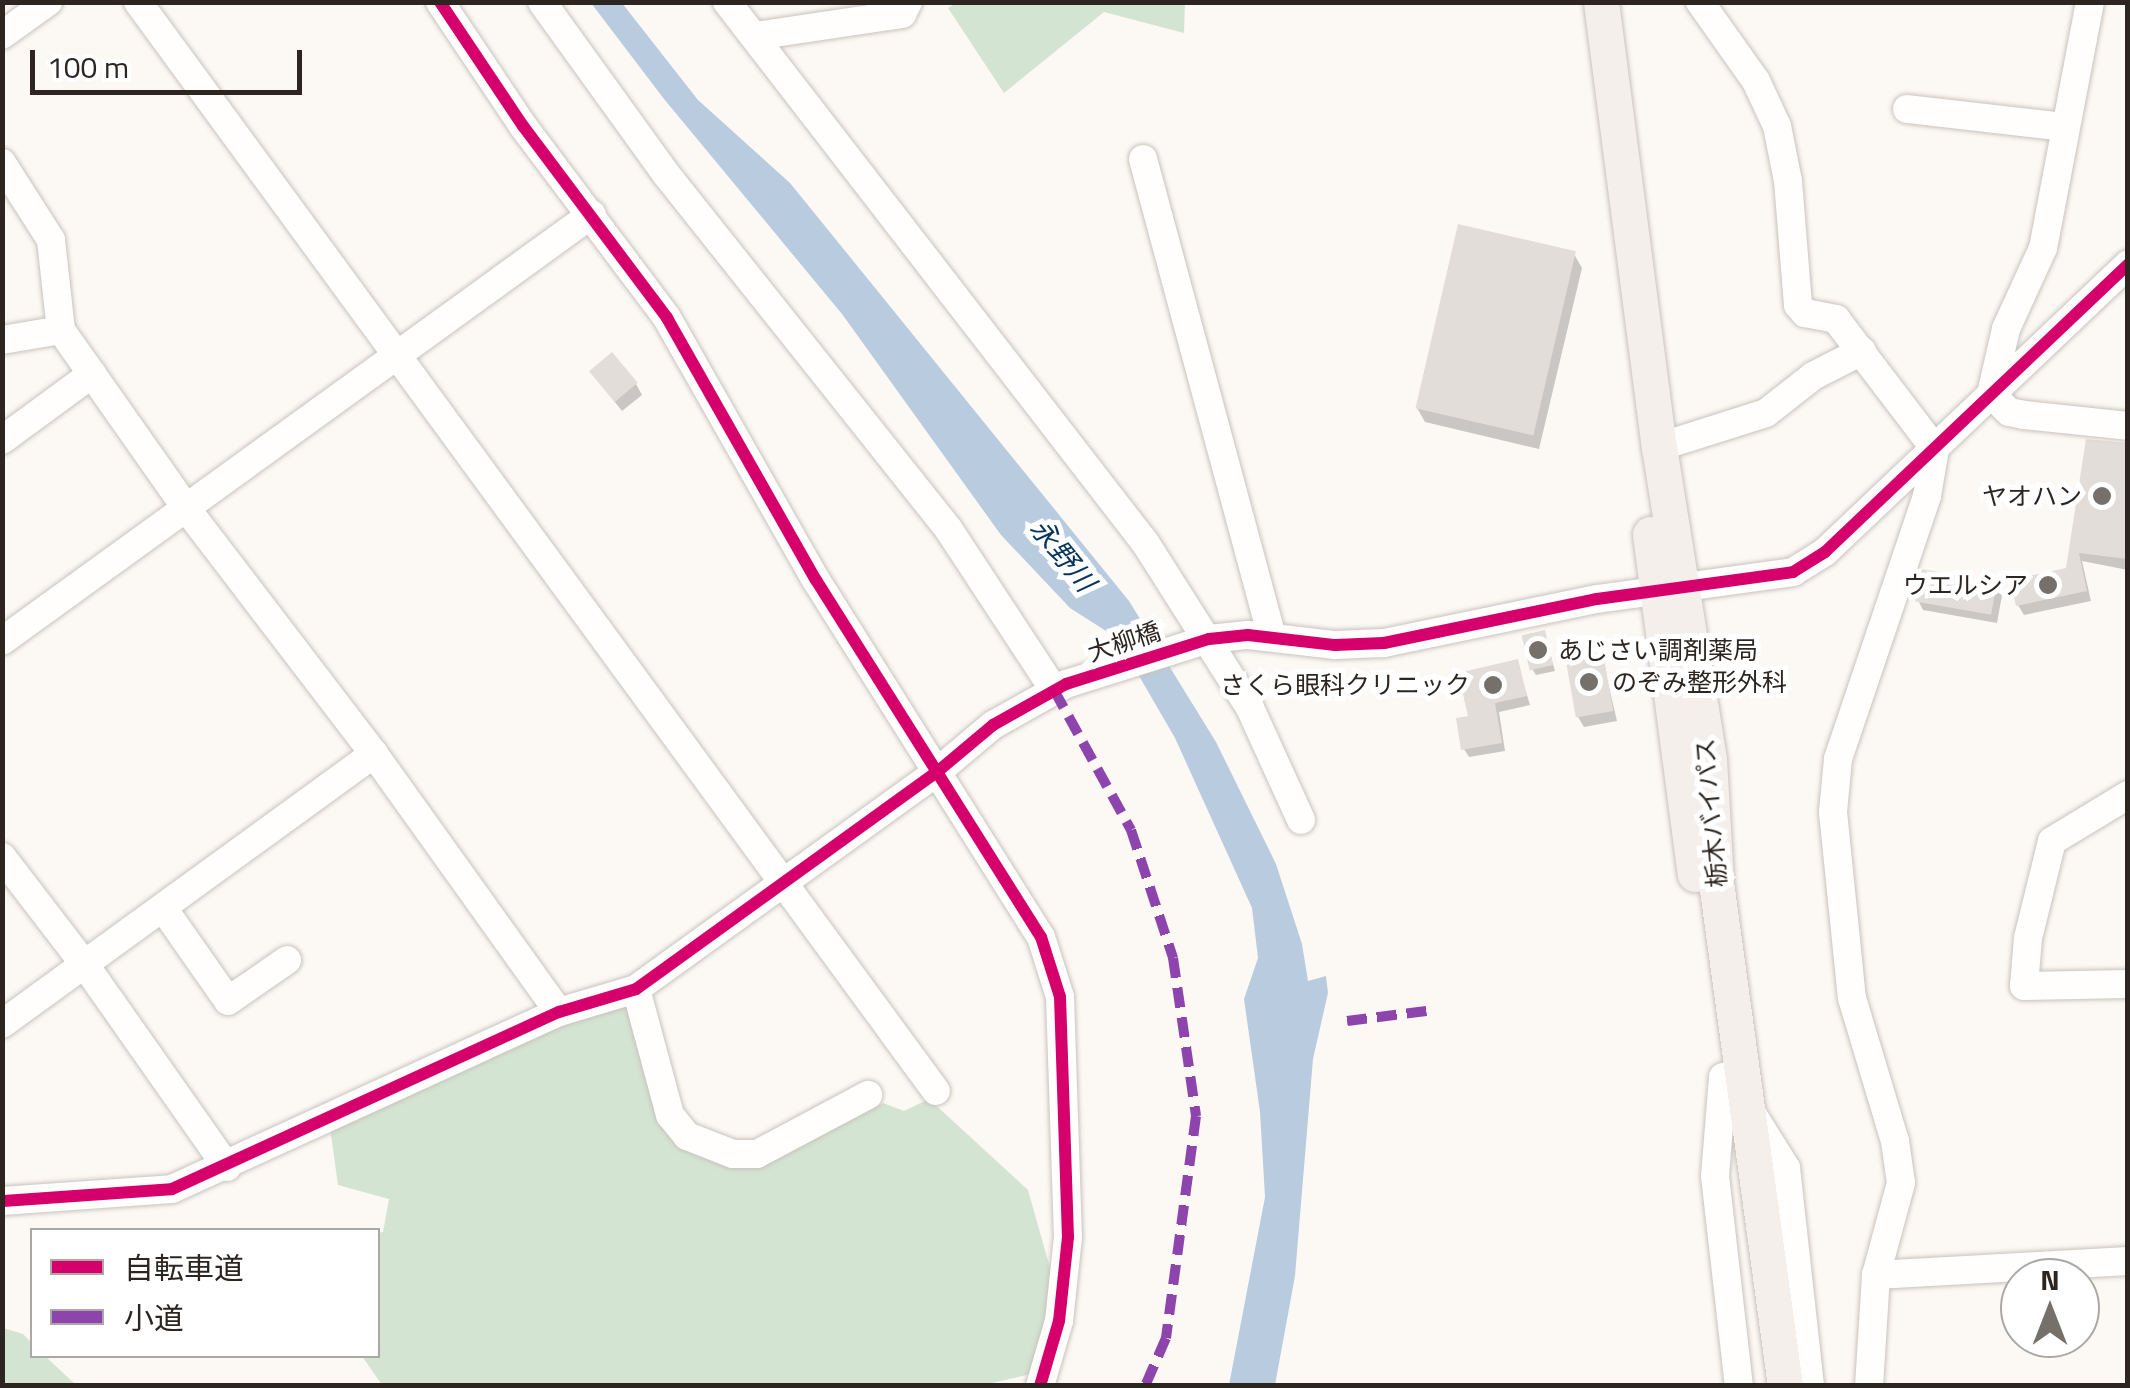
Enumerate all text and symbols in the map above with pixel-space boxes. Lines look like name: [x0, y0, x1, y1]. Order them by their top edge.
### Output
scale bar: [35, 30, 308, 92]
text: 100 m: [47, 44, 129, 90]
place label: ヤオハン: [1982, 481, 2082, 511]
marker: ヤオハン: [2091, 485, 2113, 507]
water label: 永野川: [1024, 512, 1102, 598]
place label: ウエルシア: [1903, 570, 2028, 600]
marker: ウエルシア: [2037, 574, 2059, 596]
street label: 大柳橋: [1084, 616, 1164, 668]
place label: あじさい調剤薬局: [1558, 635, 1758, 665]
marker: あじさい調剤薬局: [1527, 639, 1549, 661]
place label: のぞみ整形外科: [1612, 667, 1787, 697]
marker: のぞみ整形外科: [1576, 669, 1602, 695]
place label: さくら眼科クリニック: [1220, 670, 1470, 700]
marker: さくら眼科クリニック: [1480, 672, 1506, 698]
street label: 栃木バイパス: [1690, 737, 1732, 889]
legend: [30, 1228, 380, 1358]
text: 自転車道: [124, 1245, 244, 1291]
north arrow: [2000, 1258, 2100, 1358]
text: N: [2040, 1258, 2060, 1301]
text: 小道: [124, 1295, 184, 1341]

